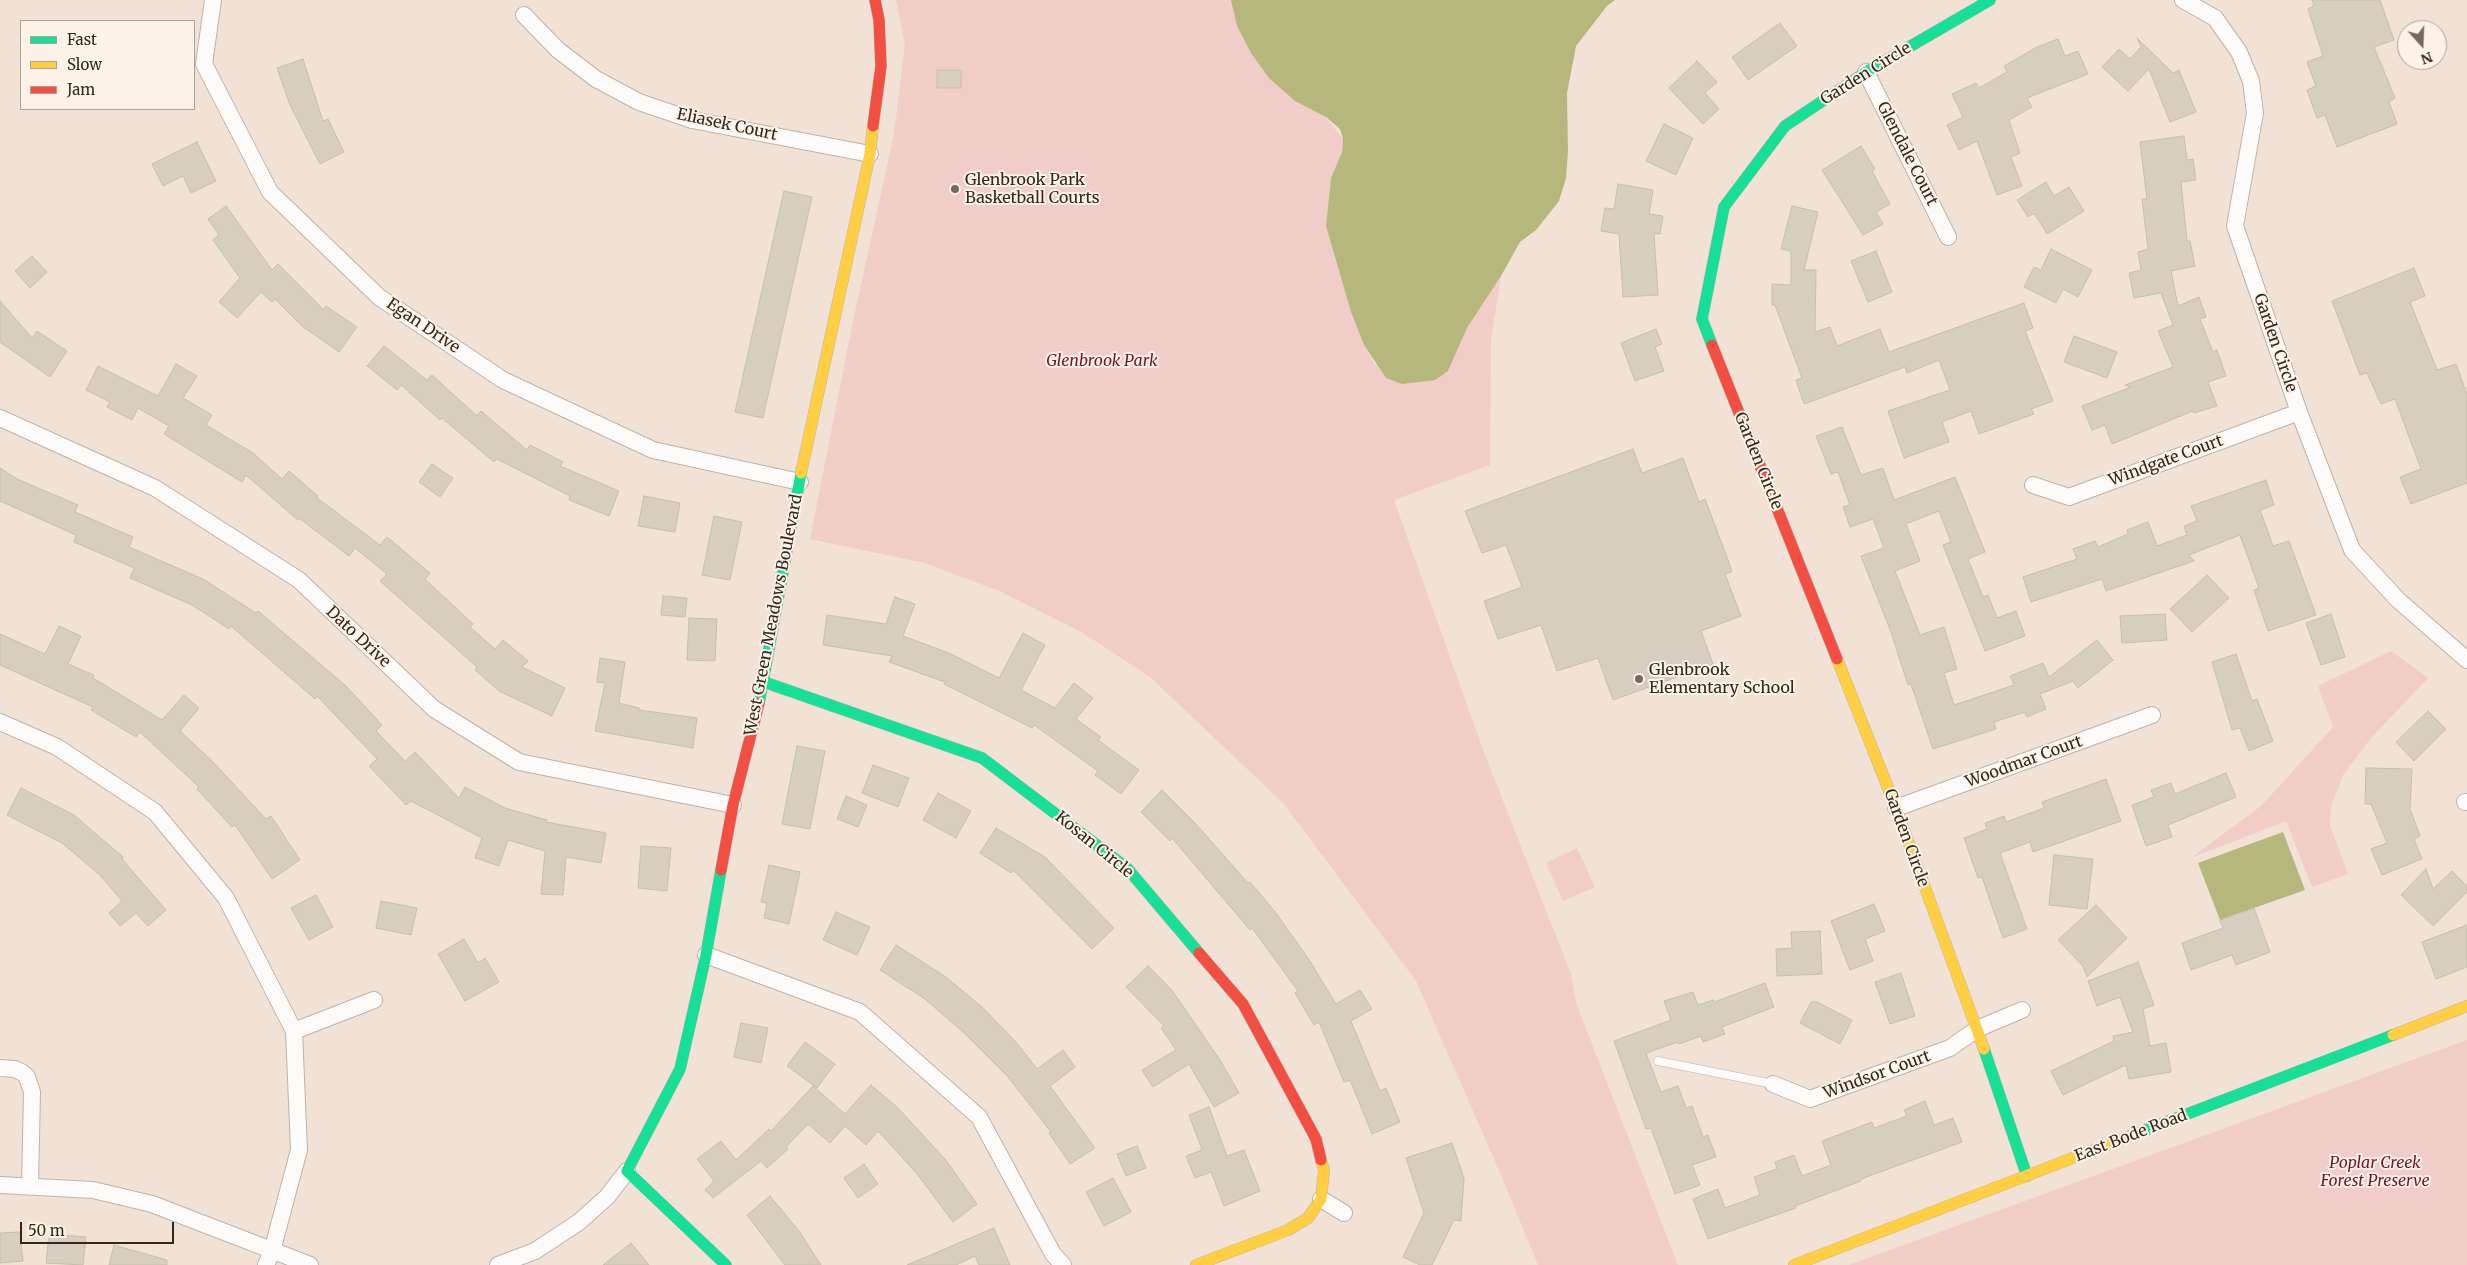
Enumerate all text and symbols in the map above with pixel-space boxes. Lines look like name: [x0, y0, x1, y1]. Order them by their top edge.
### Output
legend: [20, 20, 195, 110]
north arrow: [2397, 20, 2447, 70]
text: Fast: [67, 30, 97, 49]
street label: Garden Circle: [1817, 39, 1915, 109]
text: N: [2419, 48, 2435, 69]
text: Slow: [67, 55, 102, 74]
text: Jam: [67, 80, 95, 99]
street label: Glendale Court: [1873, 99, 1941, 209]
street label: Eliasek Court: [675, 105, 779, 145]
place label: Glenbrook Park Basketball Courts: [965, 170, 1100, 208]
marker: Glenbrook Park Basketball Courts: [949, 183, 961, 195]
street label: Garden Circle: [2249, 291, 2301, 395]
street label: Egan Drive: [383, 295, 463, 357]
park label: Glenbrook Park: [1046, 351, 1158, 371]
street label: Garden Circle: [1730, 410, 1786, 512]
street label: Windgate Court: [2106, 431, 2226, 491]
street label: West Green Meadows Boulevard: [741, 493, 807, 737]
street label: Dato Drive: [322, 602, 394, 672]
place label: Glenbrook Elementary School: [1649, 660, 1795, 698]
marker: Glenbrook Elementary School: [1633, 673, 1645, 685]
street label: Woodmar Court: [1963, 732, 2085, 792]
street label: Garden Circle: [1879, 786, 1933, 890]
street label: Kosan Circle: [1051, 808, 1137, 882]
street label: Windsor Court: [1821, 1047, 1933, 1103]
street label: East Bode Road: [2072, 1106, 2190, 1166]
park label: Poplar Creek Forest Preserve: [2320, 1153, 2430, 1191]
scale bar: [22, 1212, 176, 1244]
text: 50 m: [28, 1221, 65, 1240]

